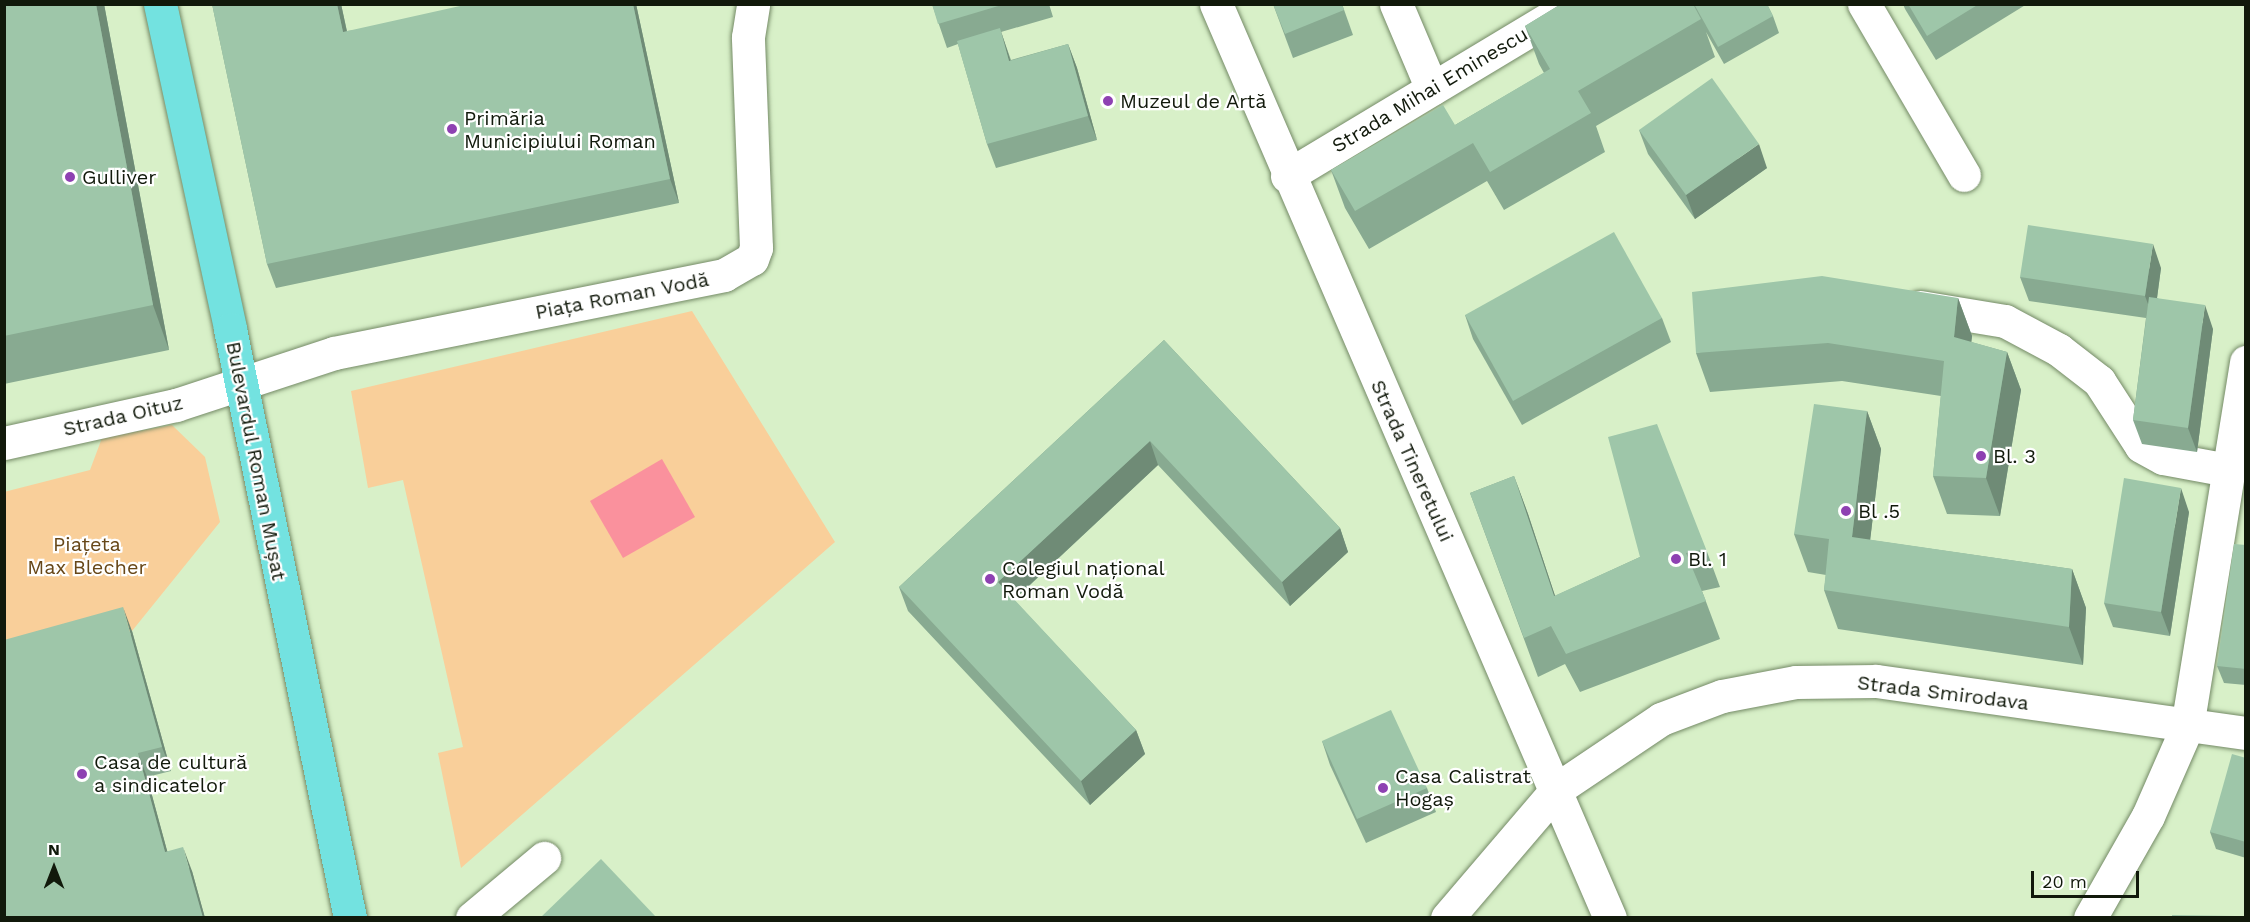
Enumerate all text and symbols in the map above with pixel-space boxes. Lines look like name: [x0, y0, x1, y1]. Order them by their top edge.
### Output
street label: Strada Mihai Eminescu: [1328, 22, 1532, 158]
place label: Muzeul de Artă: [1120, 89, 1268, 113]
marker: Muzeul de Artă: [1101, 94, 1115, 108]
place label: Primăria Municipiului Roman: [464, 106, 656, 153]
marker: Primăria Municipiului Roman: [445, 122, 459, 136]
place label: Gulliver: [82, 165, 156, 189]
marker: Gulliver: [63, 170, 77, 184]
street label: Piața Roman Vodă: [533, 267, 711, 325]
street label: Bulevardul Roman Mușat: [221, 339, 291, 583]
street label: Strada Tineretului: [1365, 376, 1459, 546]
street label: Strada Oituz: [61, 391, 185, 441]
place label: Bl. 3: [1993, 444, 2036, 468]
marker: Bl. 3: [1974, 449, 1988, 463]
place label: Bl .5: [1858, 499, 1901, 523]
marker: Bl .5: [1839, 504, 1853, 518]
park label: Piațeta Max Blecher: [27, 532, 147, 579]
place label: Bl. 1: [1688, 547, 1727, 571]
marker: Bl. 1: [1669, 552, 1683, 566]
place label: Colegiul național Roman Vodă: [1002, 556, 1165, 603]
marker: Colegiul național Roman Vodă: [983, 572, 997, 586]
street label: Strada Smirodava: [1856, 671, 2030, 715]
place label: Casa de cultură a sindicatelor: [94, 750, 248, 797]
place label: Casa Calistrat Hogaș: [1395, 765, 1531, 812]
marker: Casa de cultură a sindicatelor: [75, 767, 89, 781]
marker: Casa Calistrat Hogaș: [1376, 781, 1390, 795]
north arrow: [24, 838, 84, 898]
text: N: [48, 840, 60, 859]
scale bar: [2034, 859, 2142, 897]
text: 20 m: [2042, 871, 2087, 892]

